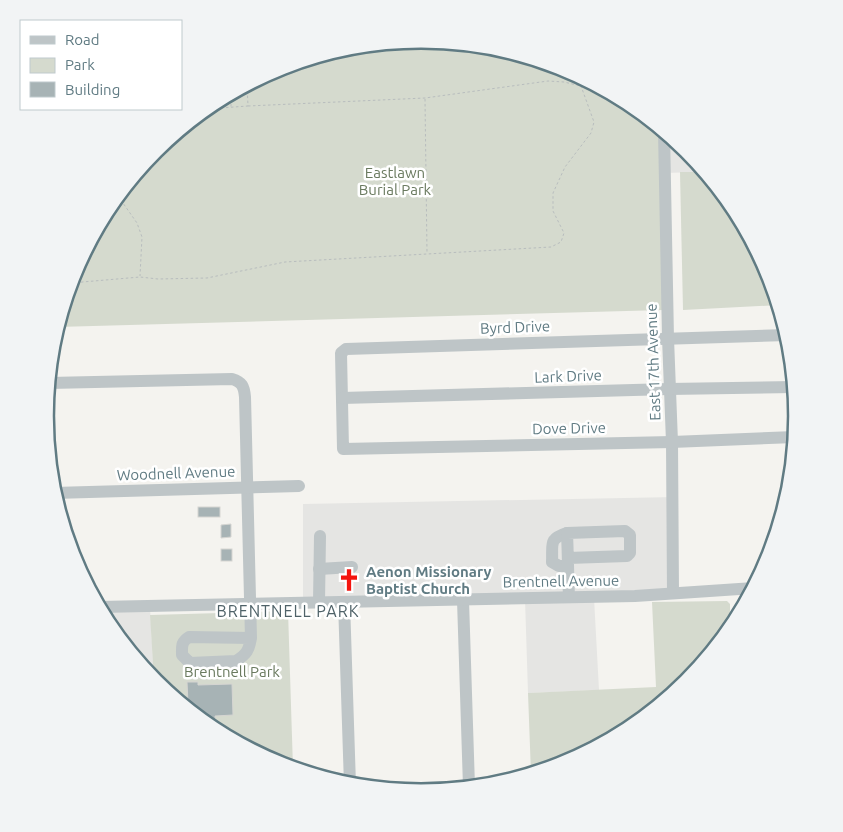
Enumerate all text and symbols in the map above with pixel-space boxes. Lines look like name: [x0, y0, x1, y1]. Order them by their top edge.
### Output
legend: [20, 20, 182, 110]
text: Road: [65, 31, 100, 48]
text: Park: [65, 56, 95, 73]
text: Building: [65, 81, 120, 98]
park label: Eastlawn Burial Park: [359, 164, 432, 198]
street label: East 17th Avenue: [642, 303, 664, 421]
street label: Byrd Drive: [480, 317, 550, 337]
street label: Lark Drive: [534, 366, 602, 386]
street label: Dove Drive: [532, 419, 606, 437]
street label: Woodnell Avenue: [116, 462, 236, 484]
place label: Aenon Missionary Baptist Church: [366, 563, 492, 597]
church icon: Aenon Missionary Baptist Church: [336, 567, 362, 593]
street label: Brentnell Avenue: [503, 571, 619, 591]
district label: BRENTNELL PARK: [217, 602, 359, 620]
park label: Brentnell Park: [184, 663, 280, 680]

